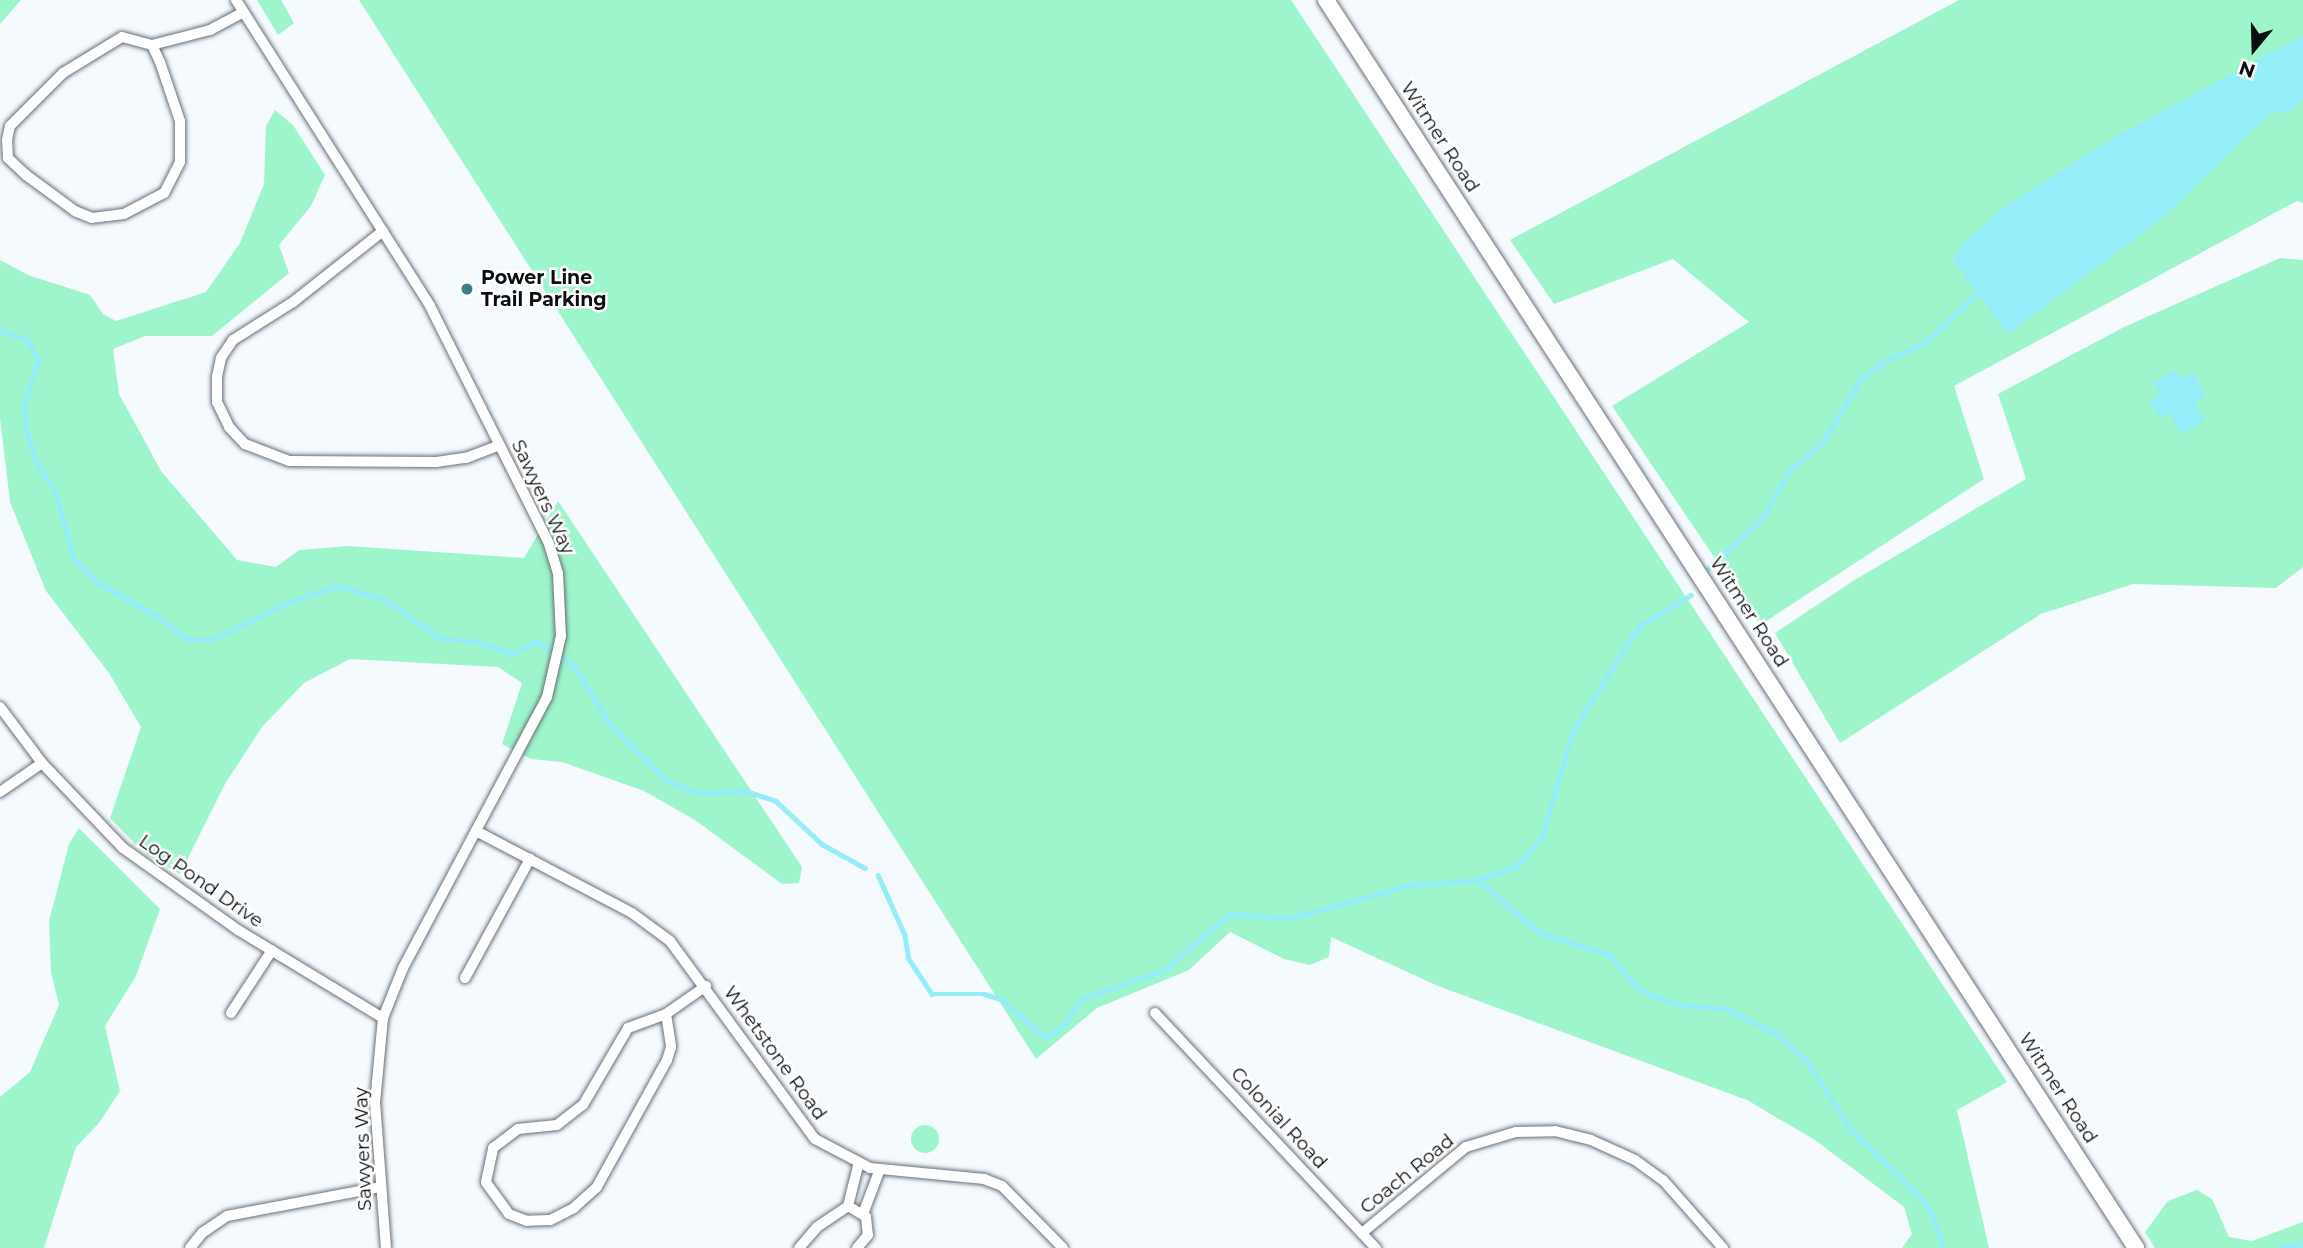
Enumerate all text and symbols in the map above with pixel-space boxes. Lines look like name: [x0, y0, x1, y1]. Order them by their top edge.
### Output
north arrow: [2219, 14, 2289, 84]
text: N: [2236, 56, 2258, 83]
street label: Witmer Road: [1396, 77, 1484, 197]
place label: Power Line Trail Parking: [481, 267, 607, 311]
marker: Power Line Trail Parking: [459, 281, 475, 297]
street label: Sawyers Way: [507, 436, 579, 558]
street label: Witmer Road: [1705, 552, 1793, 672]
street label: Log Pond Drive: [134, 830, 268, 932]
street label: Whetstone Road: [719, 981, 831, 1125]
street label: Witmer Road: [2014, 1028, 2102, 1148]
street label: Colonial Road: [1226, 1062, 1332, 1174]
street label: Sawyers Way: [349, 1087, 377, 1211]
street label: Coach Road: [1355, 1129, 1459, 1219]

